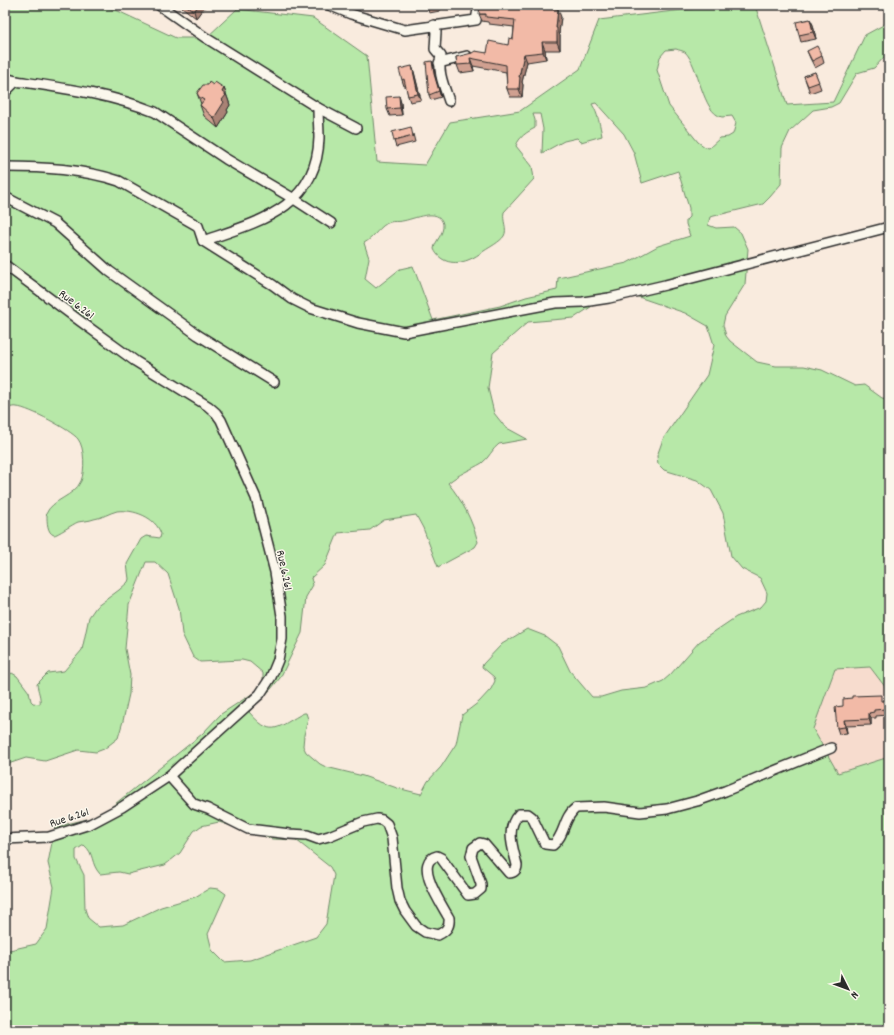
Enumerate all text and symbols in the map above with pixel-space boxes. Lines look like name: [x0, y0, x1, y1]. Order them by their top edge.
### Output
street label: Rue 6.261: [55, 286, 97, 324]
street label: Rue 6.261: [271, 549, 296, 592]
street label: Rue 6.261: [47, 804, 91, 833]
north arrow: [828, 969, 868, 1009]
text: N: [846, 987, 862, 1002]

